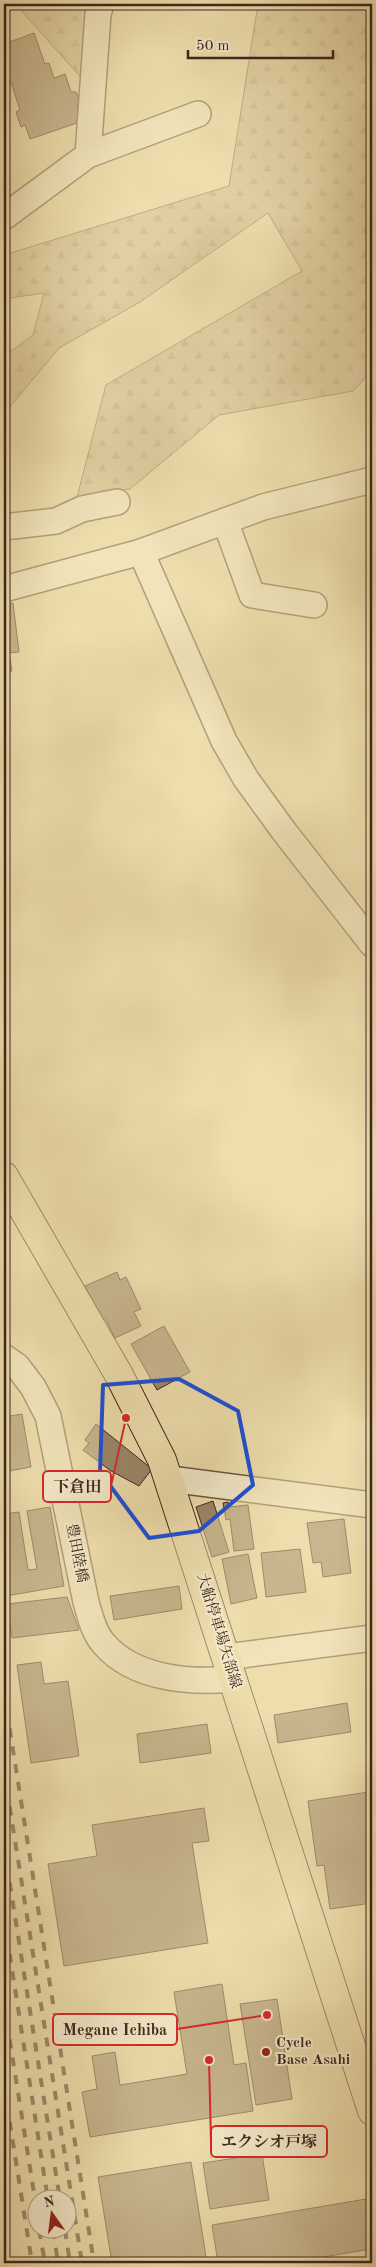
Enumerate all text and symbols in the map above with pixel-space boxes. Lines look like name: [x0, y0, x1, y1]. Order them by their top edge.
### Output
scale bar: [188, 28, 334, 60]
text: 50 m: [196, 39, 230, 54]
callout: 下倉田: [43, 1471, 111, 1502]
text: 下倉田: [53, 1478, 101, 1496]
street label: 豊田陸橋: [63, 1522, 91, 1584]
street label: 大船停車場矢部線: [193, 1571, 245, 1691]
callout: Megane Ichiba: [53, 2014, 177, 2045]
text: Megane Ichiba: [63, 2023, 167, 2039]
place label: Cycle Base Asahi: [276, 2036, 350, 2068]
marker: Cycle Base Asahi: [260, 2046, 272, 2058]
callout: エクシオ戸塚: [211, 2126, 327, 2157]
text: エクシオ戸塚: [221, 2133, 317, 2151]
north arrow: [28, 2190, 78, 2240]
text: N: [42, 2194, 56, 2210]

